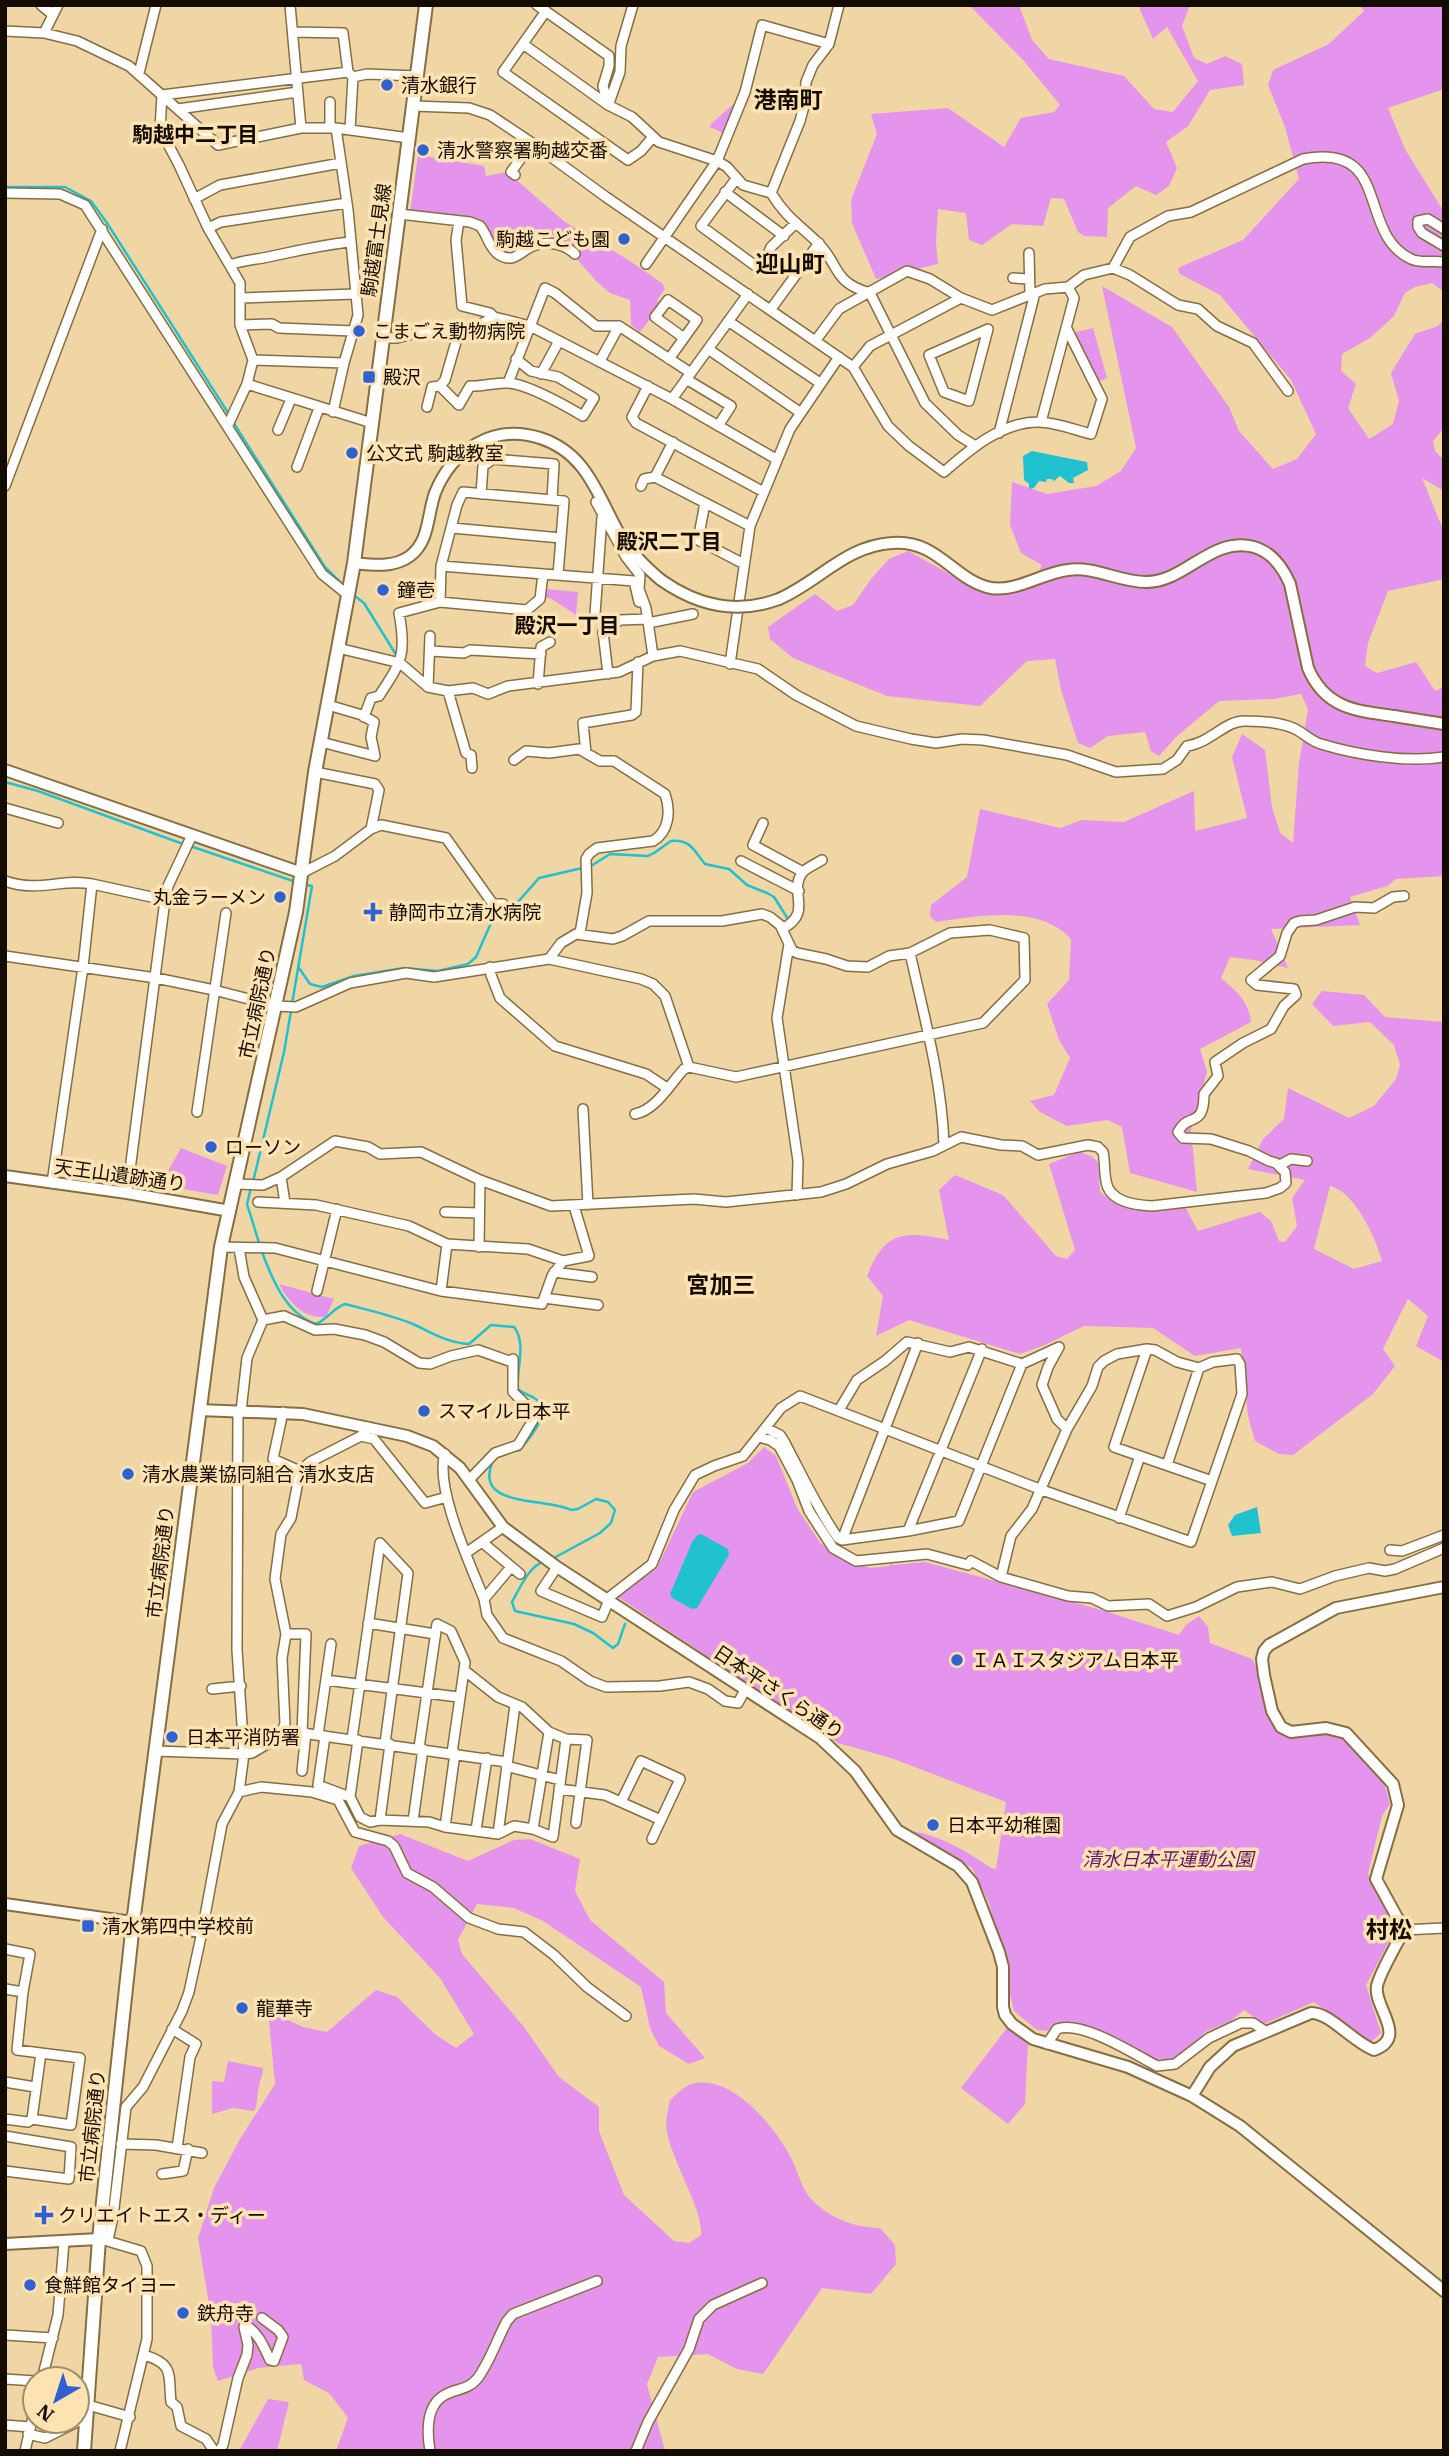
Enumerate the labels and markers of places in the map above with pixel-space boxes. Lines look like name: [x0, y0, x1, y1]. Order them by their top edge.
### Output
place label: 清水銀行: [401, 73, 477, 97]
marker: 清水銀行: [379, 77, 395, 93]
place label: 清水警察署駒越交番: [437, 138, 608, 162]
marker: 清水警察署駒越交番: [415, 142, 431, 158]
place label: 駒越こども園: [496, 227, 610, 251]
marker: 駒越こども園: [616, 231, 632, 247]
place label: こまごえ動物病院: [373, 319, 525, 343]
marker: こまごえ動物病院: [351, 323, 367, 339]
place label: 殿沢: [383, 365, 421, 389]
marker: 殿沢: [361, 369, 377, 385]
place label: 公文式 駒越教室: [366, 441, 503, 465]
marker: 公文式 駒越教室: [344, 445, 360, 461]
place label: 鐘壱: [397, 578, 435, 602]
marker: 鐘壱: [375, 582, 391, 598]
place label: 丸金ラーメン: [153, 885, 266, 909]
marker: 丸金ラーメン: [272, 889, 288, 905]
place label: 静岡市立清水病院: [389, 900, 541, 924]
marker: 静岡市立清水病院: [363, 902, 383, 922]
place label: ローソン: [225, 1135, 301, 1159]
marker: ローソン: [203, 1139, 219, 1155]
place label: スマイル日本平: [438, 1399, 570, 1423]
marker: スマイル日本平: [416, 1403, 432, 1419]
place label: 清水農業協同組合 清水支店: [142, 1462, 374, 1486]
marker: 清水農業協同組合 清水支店: [120, 1466, 136, 1482]
place label: ＩＡＩスタジアム日本平: [971, 1648, 1179, 1672]
marker: ＩＡＩスタジアム日本平: [949, 1652, 965, 1668]
place label: 日本平消防署: [186, 1725, 300, 1749]
marker: 日本平消防署: [164, 1729, 180, 1745]
place label: 日本平幼稚園: [947, 1813, 1061, 1837]
marker: 日本平幼稚園: [925, 1817, 941, 1833]
place label: 清水第四中学校前: [102, 1914, 254, 1938]
marker: 清水第四中学校前: [80, 1918, 96, 1934]
place label: 龍華寺: [256, 1996, 313, 2020]
marker: 龍華寺: [234, 2000, 250, 2016]
place label: クリエイトエス・ディー: [58, 2203, 266, 2227]
marker: クリエイトエス・ディー: [36, 2207, 52, 2223]
place label: 食鮮館タイヨー: [44, 2273, 177, 2297]
marker: 食鮮館タイヨー: [22, 2277, 38, 2293]
place label: 鉄舟寺: [197, 2301, 254, 2325]
marker: 鉄舟寺: [175, 2305, 191, 2321]

